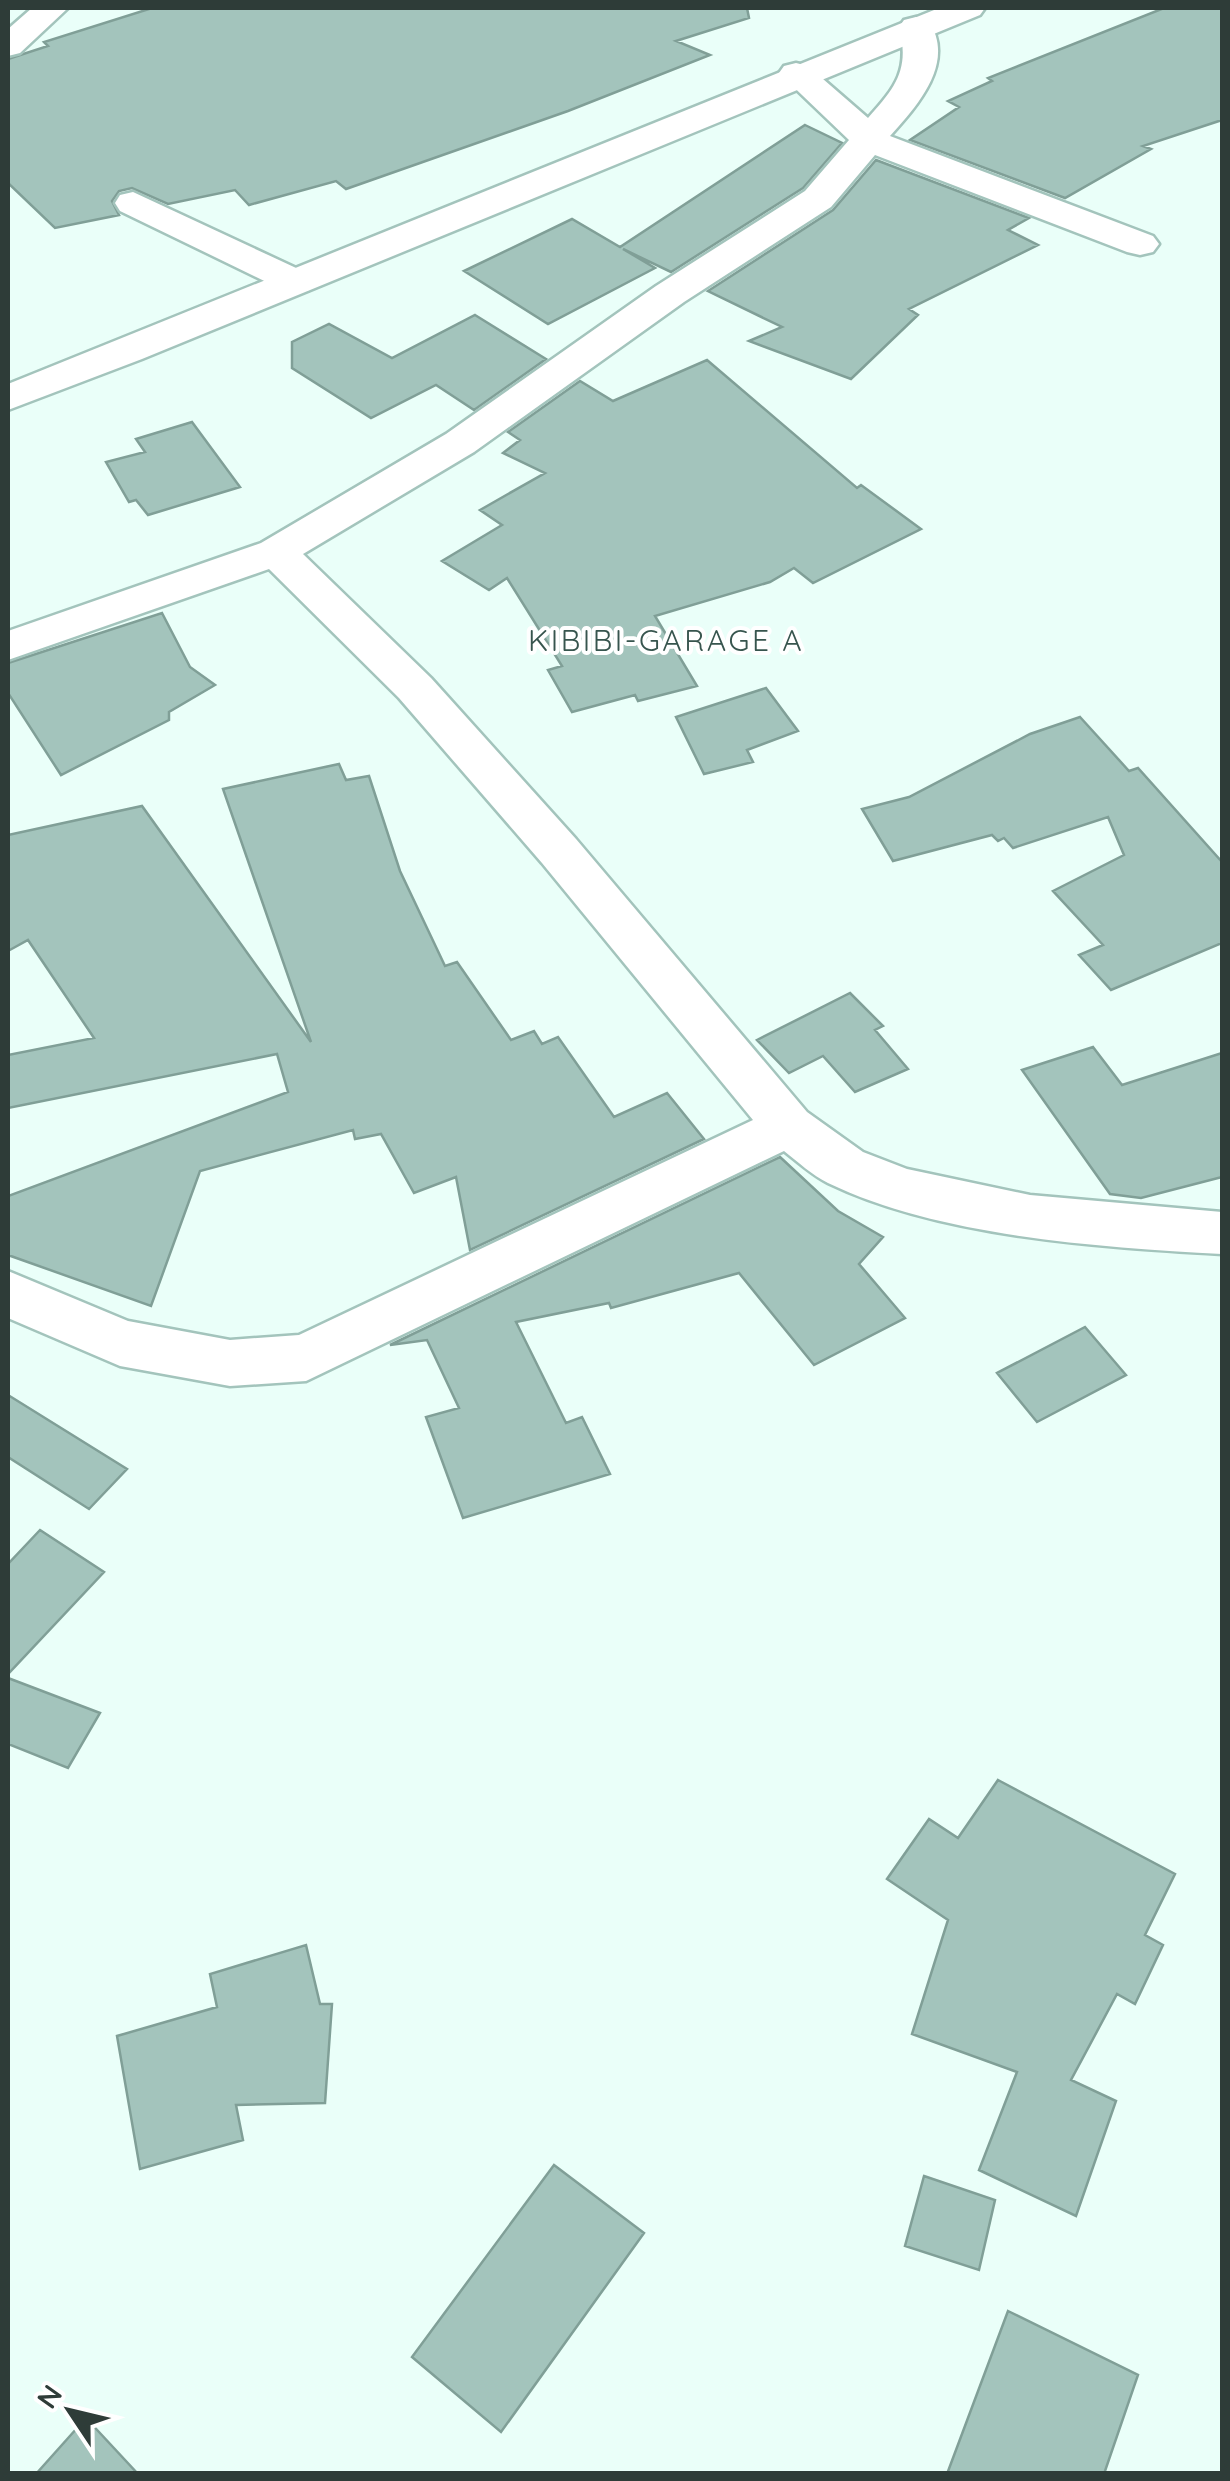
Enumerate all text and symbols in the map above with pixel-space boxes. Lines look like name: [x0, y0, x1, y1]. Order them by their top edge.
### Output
district label: KIBIBI-GARAGE A: [528, 621, 804, 659]
north arrow: [20, 2361, 120, 2461]
text: N: [29, 2378, 69, 2415]

